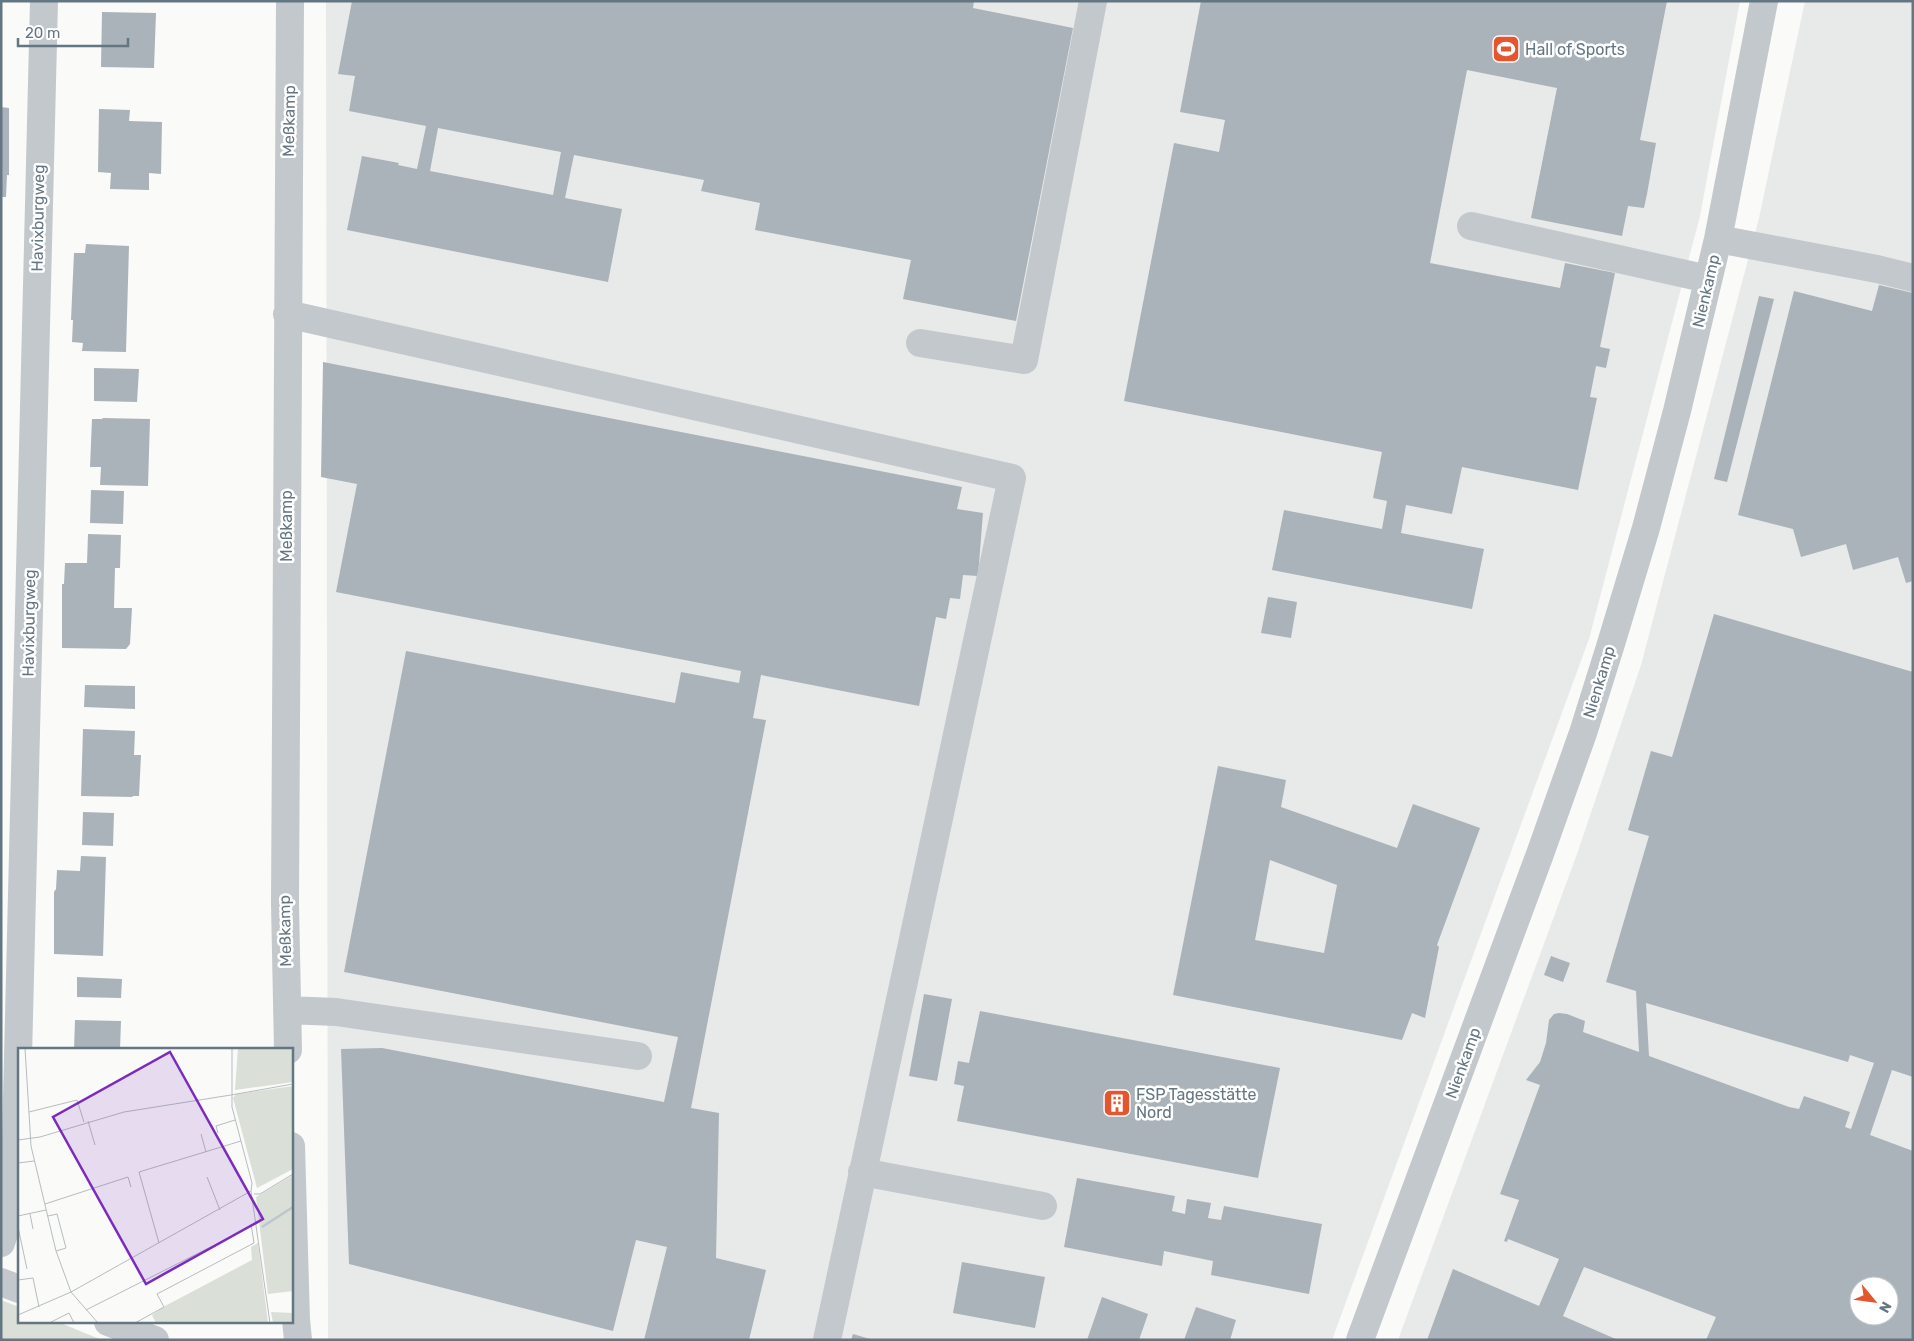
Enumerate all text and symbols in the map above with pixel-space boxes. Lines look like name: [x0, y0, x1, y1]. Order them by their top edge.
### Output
scale bar: [18, 15, 128, 47]
text: 20 m: [25, 24, 60, 42]
sports icon: Hall of Sports: [1491, 34, 1521, 64]
place label: Hall of Sports: [1525, 40, 1625, 59]
street label: Meßkamp: [279, 85, 299, 157]
street label: Havixburgweg: [28, 164, 48, 272]
street label: Nienkamp: [1688, 253, 1724, 329]
street label: Meßkamp: [277, 490, 296, 562]
street label: Havixburgweg: [19, 569, 39, 677]
street label: Nienkamp: [1579, 644, 1619, 720]
street label: Meßkamp: [275, 895, 295, 967]
street label: Nienkamp: [1441, 1025, 1485, 1101]
inset map: [18, 1048, 292, 1324]
place label: FSP Tagesstätte Nord: [1136, 1085, 1257, 1122]
building icon: FSP Tagesstätte Nord: [1102, 1088, 1132, 1118]
north arrow: [1849, 1276, 1899, 1326]
text: N: [1875, 1299, 1895, 1316]

